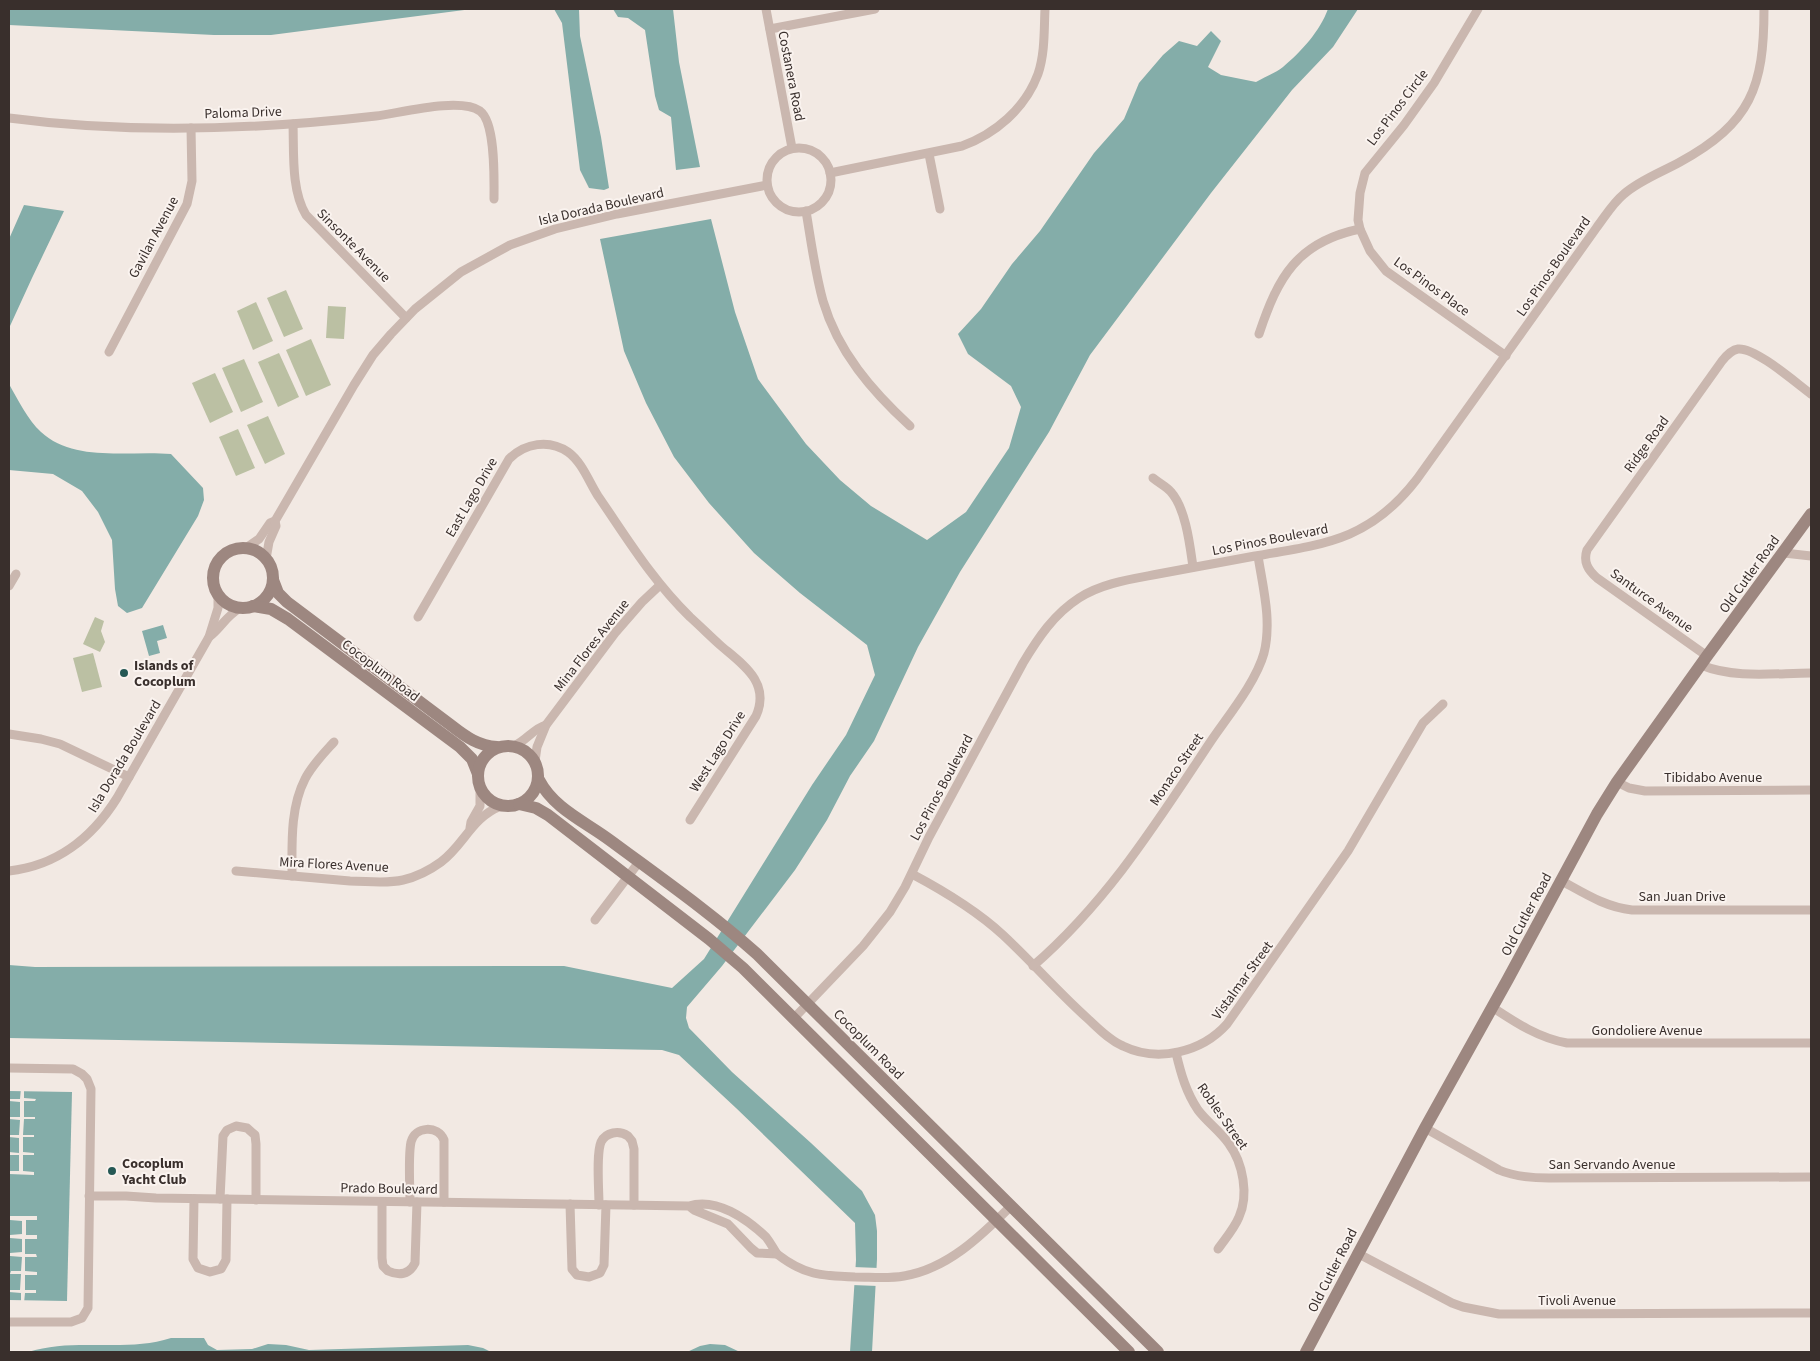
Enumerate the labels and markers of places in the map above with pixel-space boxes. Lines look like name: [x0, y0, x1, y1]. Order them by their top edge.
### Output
place label: Islands of Cocoplum: [134, 656, 196, 692]
marker: Islands of Cocoplum: [118, 667, 130, 679]
place label: Cocoplum Yacht Club: [121, 1154, 187, 1190]
marker: Cocoplum Yacht Club: [106, 1165, 118, 1177]

